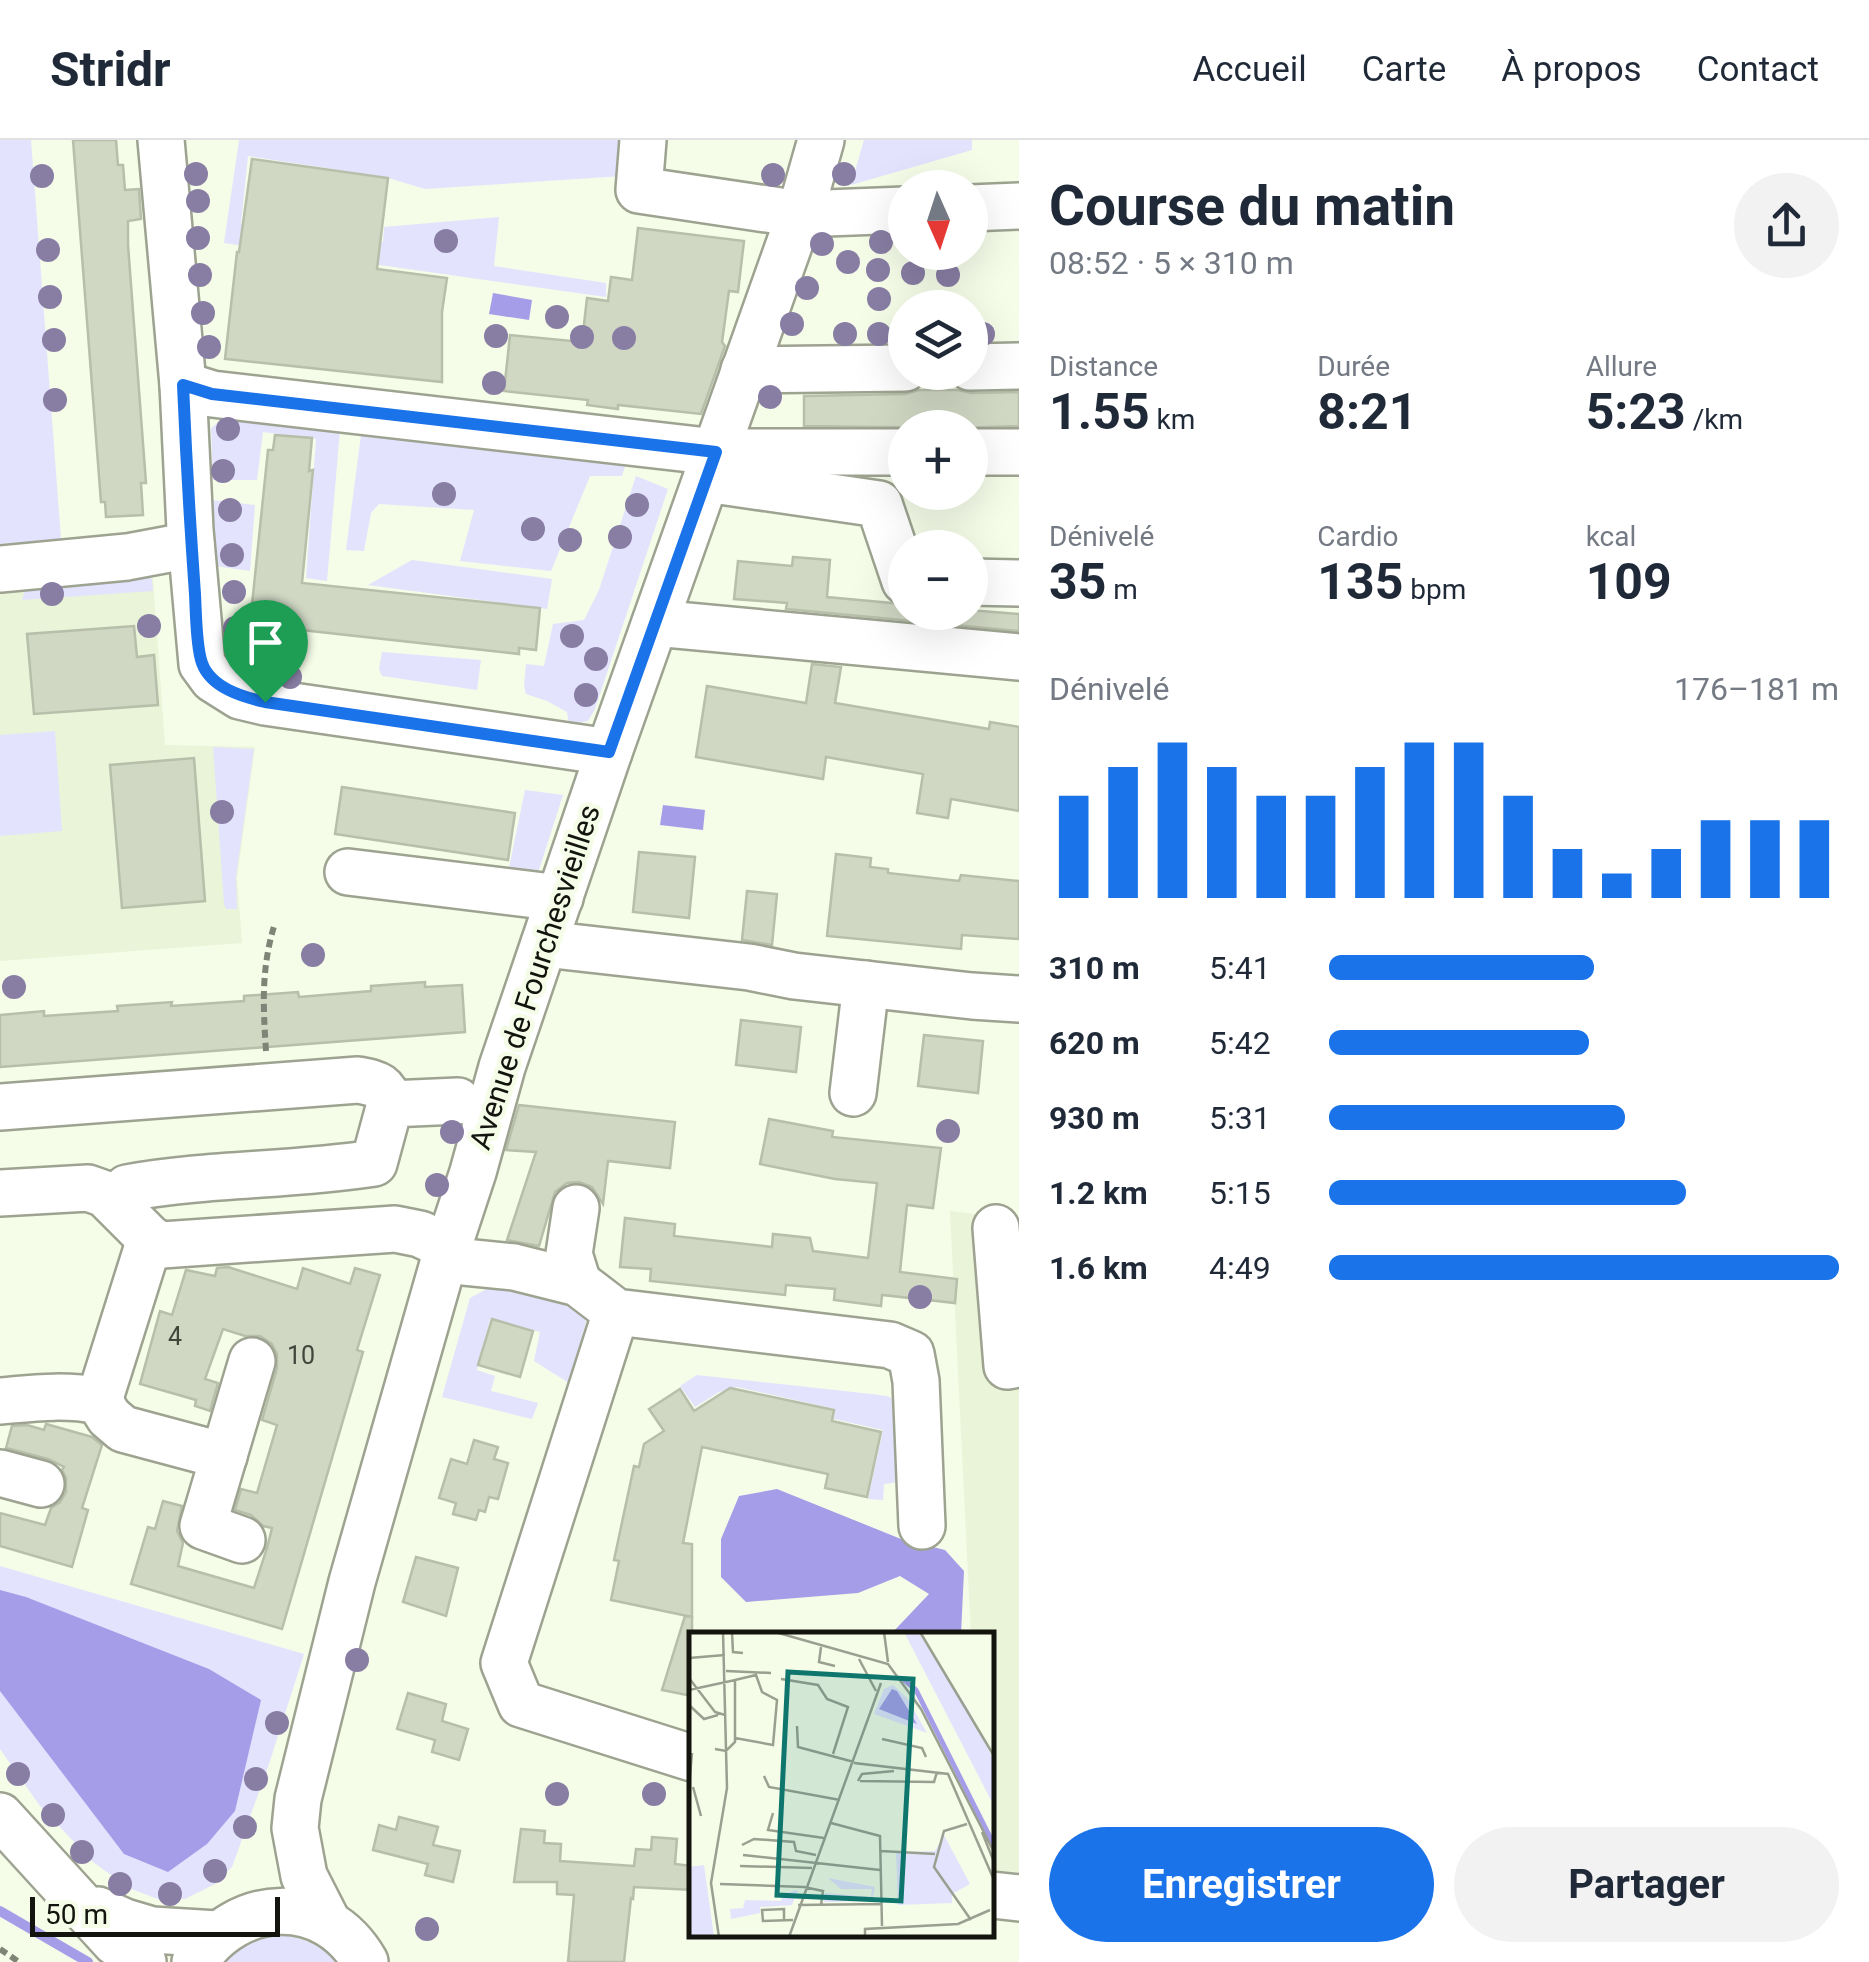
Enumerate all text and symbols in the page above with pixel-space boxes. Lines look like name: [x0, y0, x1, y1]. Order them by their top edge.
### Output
text: Stridr: [50, 41, 171, 98]
text: Accueil: [1192, 49, 1307, 90]
text: Carte: [1362, 49, 1446, 90]
text: À propos: [1501, 49, 1642, 90]
text: Contact: [1697, 49, 1819, 90]
north arrow: [888, 170, 988, 270]
map controls: [888, 170, 988, 630]
button: share: [1734, 173, 1839, 278]
text: Course du matin: [1049, 174, 1455, 238]
text: 08:52 · 5 × 310 m: [1049, 244, 1294, 282]
button: layers: [888, 290, 988, 390]
text: Distance: [1049, 350, 1158, 383]
text: Durée: [1317, 350, 1390, 383]
text: Allure: [1586, 350, 1657, 383]
text: 1.55: [1049, 383, 1150, 441]
text: 8:21: [1317, 383, 1417, 441]
text: 5:23: [1586, 383, 1686, 441]
text: km: [1150, 403, 1195, 436]
text: /km: [1686, 403, 1743, 436]
button: +: [888, 410, 988, 510]
text: Dénivelé: [1049, 520, 1154, 553]
text: Cardio: [1317, 520, 1399, 553]
text: kcal: [1586, 520, 1636, 553]
button: −: [888, 530, 988, 630]
text: 35: [1049, 553, 1106, 611]
text: 135: [1317, 553, 1403, 611]
text: 109: [1586, 553, 1672, 611]
text: m: [1106, 573, 1138, 606]
text: bpm: [1403, 573, 1466, 606]
pin: [223, 600, 308, 703]
icon: arrive: [238, 615, 293, 670]
text: Dénivelé: [1049, 670, 1169, 708]
text: 176–181 m: [1674, 670, 1839, 708]
street label: Avenue de Fourchesvieilles: [462, 800, 607, 1154]
text: 310 m: [1049, 949, 1140, 987]
text: 5:41: [1209, 949, 1271, 987]
text: 620 m: [1049, 1024, 1140, 1062]
text: 5:42: [1209, 1024, 1271, 1062]
text: 930 m: [1049, 1099, 1140, 1137]
text: 5:31: [1209, 1099, 1271, 1137]
text: 1.2 km: [1049, 1174, 1148, 1212]
text: 5:15: [1209, 1174, 1271, 1212]
text: 1.6 km: [1049, 1249, 1148, 1287]
text: 4:49: [1209, 1249, 1271, 1287]
house number: 4: [168, 1322, 182, 1351]
house number: 10: [287, 1341, 315, 1370]
inset map: [689, 1632, 994, 1937]
button: Enregistrer: [1049, 1827, 1434, 1942]
button: Partager: [1454, 1827, 1839, 1942]
scale bar: [30, 1892, 280, 1936]
text: 50 m: [45, 1898, 108, 1931]

